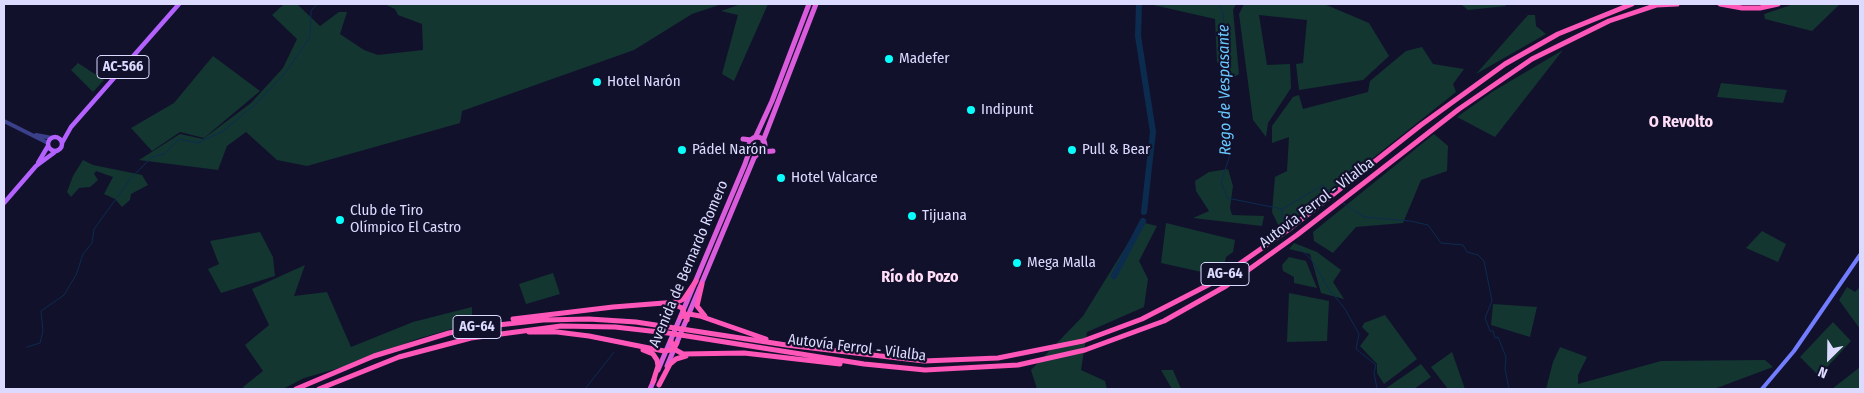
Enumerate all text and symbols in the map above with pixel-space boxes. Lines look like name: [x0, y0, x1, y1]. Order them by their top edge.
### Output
water label: Rego de Vespasante: [1214, 24, 1236, 156]
place label: Madefer: [899, 50, 950, 68]
marker: Madefer: [883, 53, 895, 65]
road number: AC-566: [97, 56, 149, 78]
place label: Hotel Narón: [607, 73, 681, 91]
marker: Hotel Narón: [591, 76, 603, 88]
place label: Indipunt: [981, 101, 1033, 119]
marker: Indipunt: [965, 104, 977, 116]
district label: O Revolto: [1649, 113, 1713, 133]
place label: Pádel Narón: [692, 141, 766, 159]
place label: Pull & Bear: [1082, 141, 1150, 159]
marker: Pádel Narón: [676, 144, 688, 156]
marker: Pull & Bear: [1066, 144, 1078, 156]
street label: Autovía Ferrol - Vilalba: [1256, 154, 1378, 252]
place label: Hotel Valcarce: [791, 169, 878, 187]
marker: Hotel Valcarce: [775, 172, 787, 184]
street label: Avenida de Bernardo Romero: [646, 178, 732, 350]
place label: Club de Tiro Olímpico El Castro: [350, 202, 461, 237]
place label: Tijuana: [922, 207, 967, 225]
marker: Tijuana: [906, 210, 918, 222]
marker: Club de Tiro Olímpico El Castro: [334, 214, 346, 226]
place label: Mega Malla: [1027, 254, 1096, 272]
marker: Mega Malla: [1011, 257, 1023, 269]
road number: AG-64: [1201, 262, 1249, 286]
district label: Río do Pozo: [881, 268, 959, 288]
road number: AG-64: [453, 316, 501, 338]
street label: Autovía Ferrol - Vilalba: [787, 331, 927, 365]
north arrow: [1804, 333, 1854, 383]
text: N: [1816, 363, 1830, 382]

